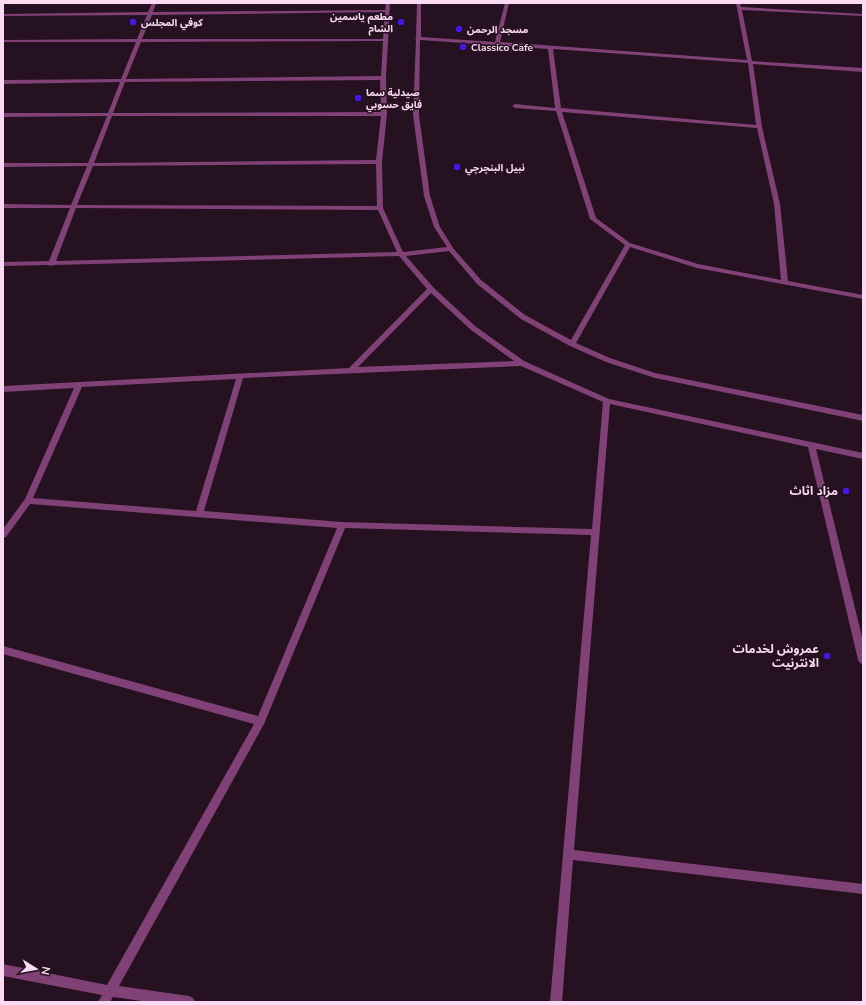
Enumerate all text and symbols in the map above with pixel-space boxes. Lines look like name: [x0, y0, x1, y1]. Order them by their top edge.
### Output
place label: مطعم ياسمين الشام: [330, 10, 393, 36]
place label: كوفي المجلس: [141, 16, 203, 31]
marker: كوفي المجلس: [128, 17, 138, 27]
marker: مطعم ياسمين الشام: [396, 17, 406, 27]
place label: مسجد الرحمن: [467, 23, 529, 37]
marker: مسجد الرحمن: [454, 24, 464, 34]
place label: Classico Cafe: [471, 41, 533, 55]
marker: Classico Cafe: [458, 42, 468, 52]
place label: صيدلية سما فايق حسوبي: [366, 86, 422, 113]
marker: صيدلية سما فايق حسوبي: [353, 93, 363, 103]
place label: نبيل البنچرچي: [465, 161, 525, 176]
marker: نبيل البنچرچي: [452, 162, 462, 172]
place label: مزاد اثاث: [790, 483, 838, 499]
marker: مزاد اثاث: [841, 486, 851, 496]
place label: عمروش لخدمات الانترنيت: [732, 641, 819, 671]
marker: عمروش لخدمات الانترنيت: [822, 651, 832, 661]
north arrow: [16, 949, 56, 989]
text: N: [37, 965, 53, 976]

